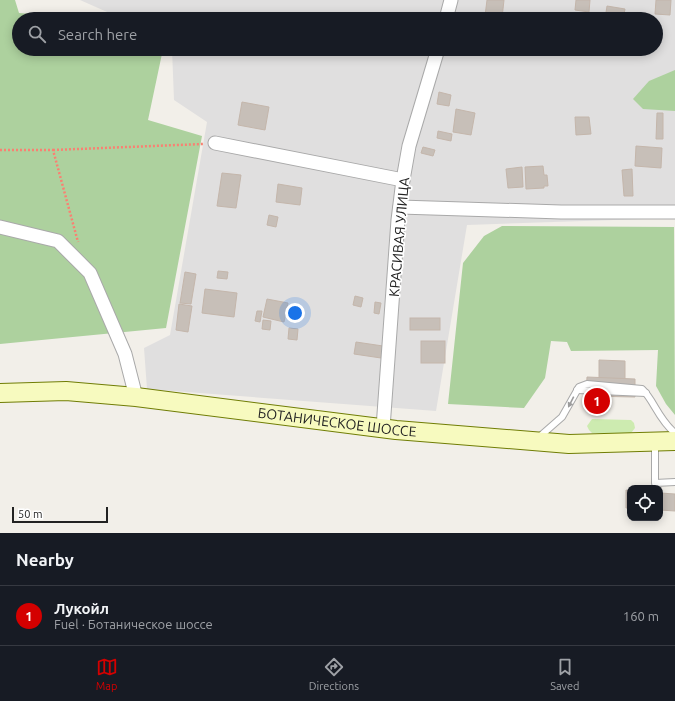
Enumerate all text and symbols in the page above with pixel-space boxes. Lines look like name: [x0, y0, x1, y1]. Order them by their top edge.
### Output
search box: [12, 12, 663, 56]
icon: search: [26, 23, 48, 45]
text: Search here: [58, 26, 137, 43]
street label: КРАСИВАЯ УЛИЦА: [386, 176, 412, 298]
your location: [285, 303, 305, 323]
pin: 1: [584, 386, 610, 416]
one-way arrow: [568, 396, 574, 408]
street label: БОТАНИЧЕСКОЕ ШОССЕ: [257, 405, 417, 440]
map controls: [627, 485, 663, 521]
button: locate: [627, 485, 663, 521]
scale bar: [12, 505, 108, 524]
text: 50 m: [18, 508, 42, 520]
text: Nearby: [16, 550, 74, 569]
text: Лукойл: [54, 600, 109, 617]
text: 1: [25, 609, 33, 623]
text: 160 m: [623, 609, 659, 623]
text: Fuel · Ботаническое шоссе: [54, 617, 213, 631]
tab: Map: [96, 656, 118, 692]
tab: Directions: [309, 656, 359, 692]
tab: Saved: [550, 656, 579, 692]

